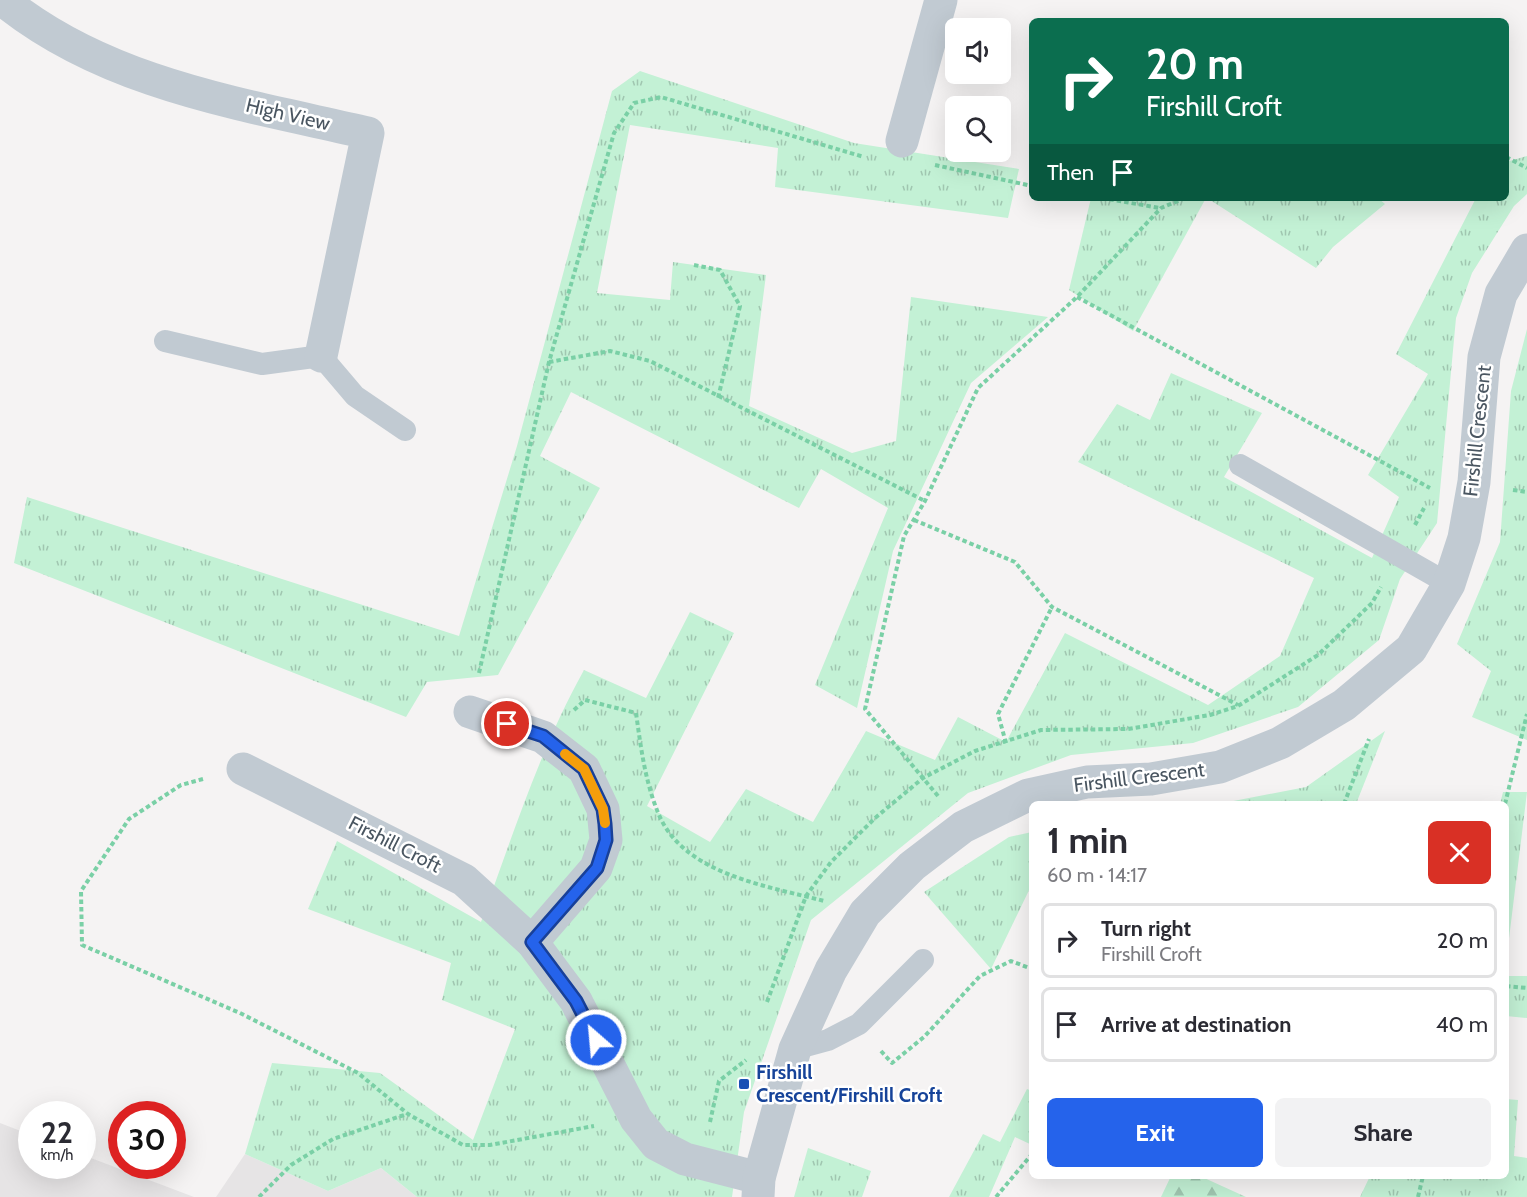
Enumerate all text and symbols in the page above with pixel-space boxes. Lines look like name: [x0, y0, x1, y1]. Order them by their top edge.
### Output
map controls: [945, 18, 1011, 162]
button: sound: [945, 18, 1011, 84]
text: 20 m: [1146, 38, 1244, 90]
icon: right: [1047, 42, 1125, 120]
text: Firshill Croft: [1146, 90, 1282, 123]
street label: High View: [244, 93, 333, 135]
button: search: [945, 96, 1011, 162]
icon: arrive: [1106, 156, 1139, 189]
text: Then: [1047, 159, 1094, 186]
street label: Firshill Crescent: [1458, 364, 1496, 498]
pin: [481, 698, 532, 749]
icon: arrive: [490, 707, 523, 740]
street label: Firshill Crescent: [1072, 757, 1206, 797]
street label: Firshill Croft: [345, 810, 446, 878]
text: 1 min: [1047, 818, 1128, 862]
button: close: [1428, 821, 1491, 884]
text: 60 m · 14:17: [1047, 863, 1147, 887]
text: Turn right: [1101, 915, 1191, 942]
icon: right: [1050, 924, 1083, 957]
text: 20 m: [1437, 927, 1488, 954]
text: Firshill Croft: [1101, 942, 1202, 966]
position arrow: [564, 1008, 628, 1072]
icon: arrive: [1050, 1008, 1083, 1041]
text: Arrive at destination: [1101, 1011, 1291, 1038]
text: 40 m: [1436, 1011, 1488, 1038]
place label: Firshill Crescent/Firshill Croft: [756, 1060, 942, 1107]
marker: Firshill Crescent/Firshill Croft: [737, 1077, 751, 1091]
button: Exit: [1047, 1098, 1263, 1167]
button: Share: [1275, 1098, 1491, 1167]
speed limit sign: 30: [108, 1101, 186, 1179]
text: 22: [41, 1114, 73, 1151]
text: km/h: [41, 1146, 73, 1164]

